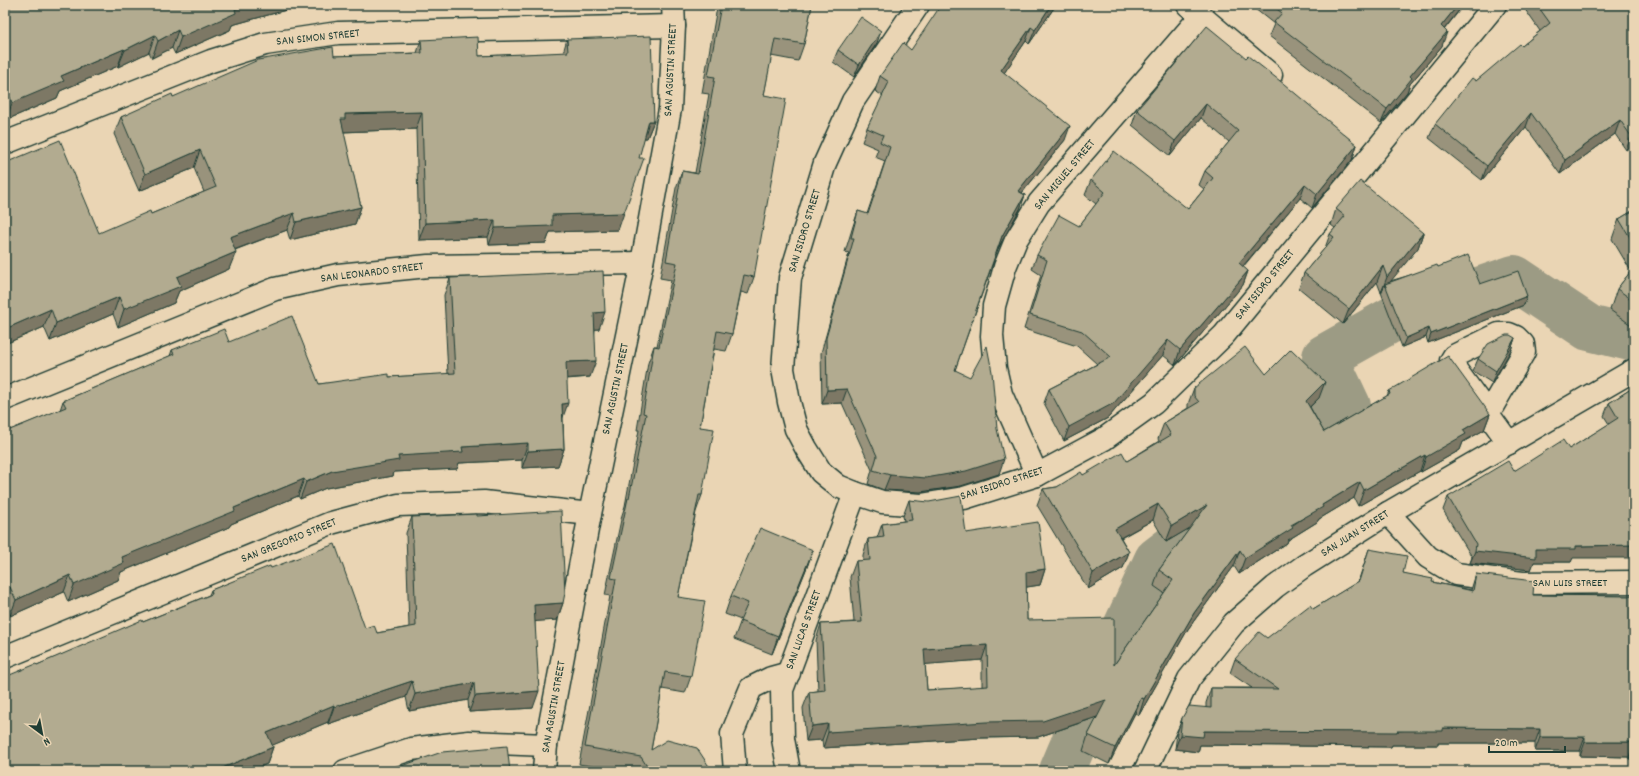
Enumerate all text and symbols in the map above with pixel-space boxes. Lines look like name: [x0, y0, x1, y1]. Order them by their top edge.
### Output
street label: SAN AGUSTIN STREET: [660, 23, 682, 117]
street label: SAN SIMON STREET: [275, 25, 361, 51]
street label: SAN MIGUEL STREET: [1030, 136, 1100, 214]
street label: SAN ISIDRO STREET: [784, 187, 826, 275]
street label: SAN ISIDRO STREET: [1231, 246, 1299, 324]
street label: SAN LEONARDO STREET: [320, 258, 425, 288]
street label: SAN AGUSTIN STREET: [598, 342, 634, 436]
street label: SAN ISIDRO STREET: [958, 462, 1046, 505]
street label: SAN JUAN STREET: [1318, 506, 1393, 562]
street label: SAN GREGORIO STREET: [239, 514, 339, 568]
street label: SAN LUIS STREET: [1533, 575, 1607, 592]
street label: SAN LUCAS STREET: [782, 588, 826, 672]
street label: SAN AGUSTIN STREET: [538, 660, 570, 754]
north arrow: [22, 714, 62, 754]
scale bar: [1489, 728, 1565, 754]
text: N: [39, 733, 53, 749]
text: 20 m: [1495, 735, 1518, 752]

